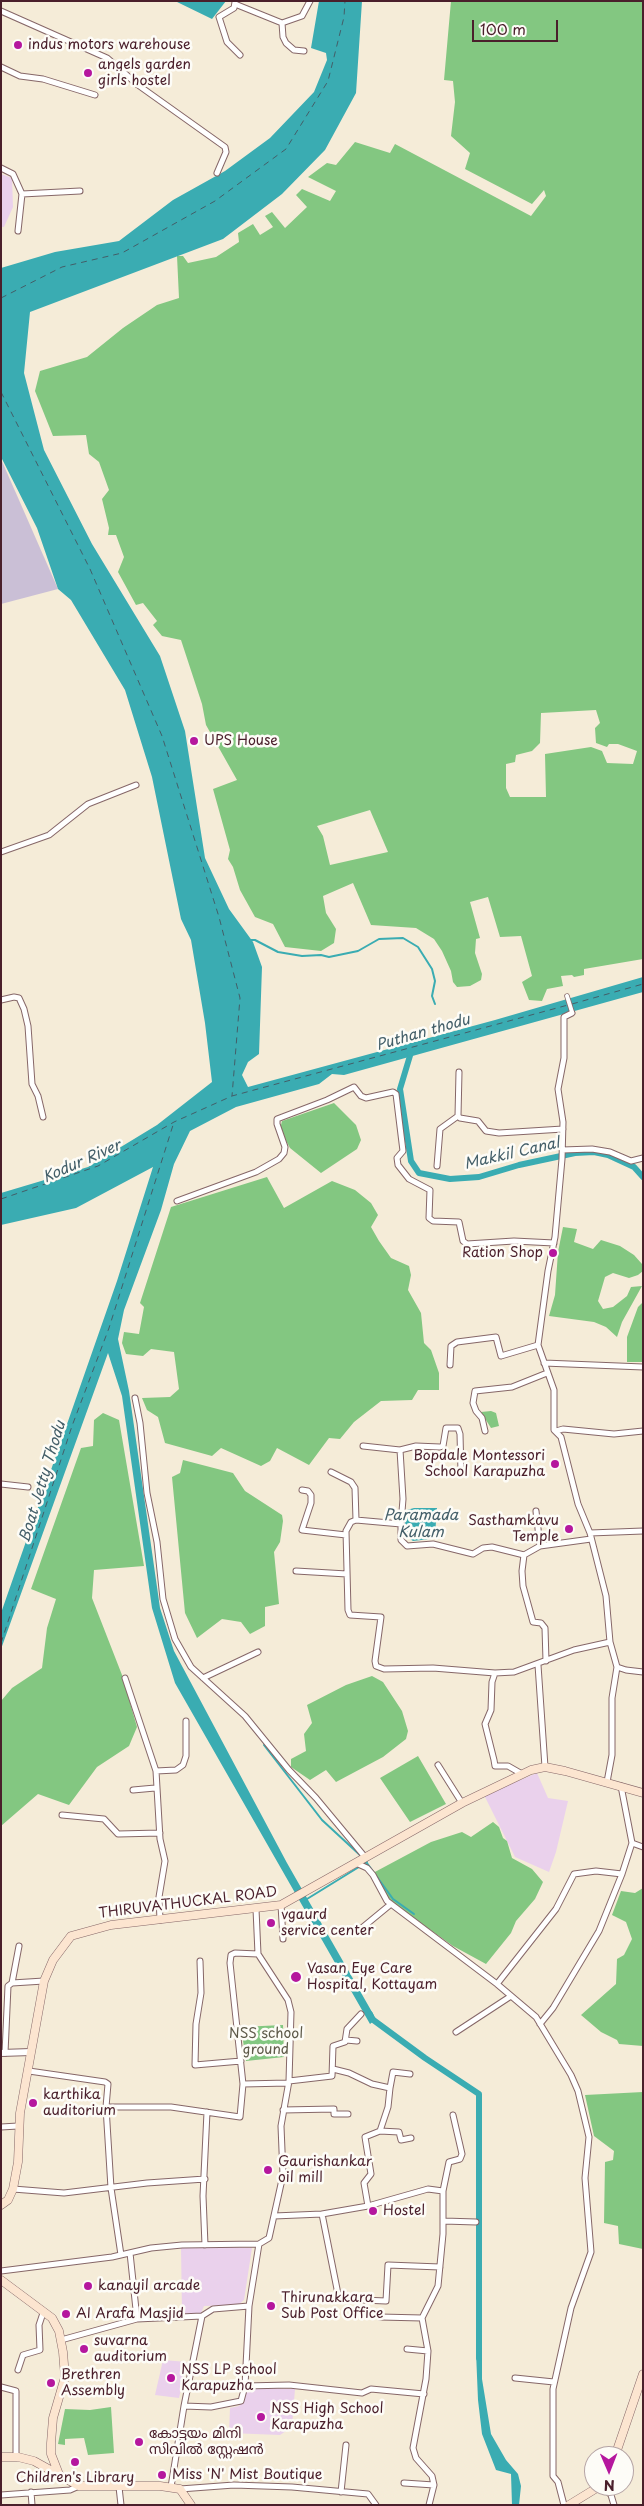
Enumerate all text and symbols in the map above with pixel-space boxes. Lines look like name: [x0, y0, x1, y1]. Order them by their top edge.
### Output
scale bar: [474, 10, 560, 42]
text: 100 m: [480, 17, 526, 40]
place label: indus motors warehouse: [28, 37, 191, 53]
marker: indus motors warehouse: [12, 39, 24, 51]
place label: angels garden girls hostel: [98, 57, 191, 90]
marker: angels garden girls hostel: [82, 67, 94, 79]
place label: UPS House: [204, 733, 278, 749]
marker: UPS House: [188, 735, 200, 747]
water label: Puthan thodu: [374, 1011, 472, 1055]
water label: Makkil Canal: [463, 1134, 561, 1174]
water label: Kodur River: [40, 1137, 124, 1187]
place label: Ration Shop: [462, 1245, 543, 1261]
marker: Ration Shop: [547, 1247, 559, 1259]
water label: Boat Jetty Thodu: [16, 1419, 70, 1545]
place label: Bopdale Montessori School Karapuzha: [413, 1448, 545, 1480]
marker: Bopdale Montessori School Karapuzha: [549, 1458, 561, 1470]
water label: Paramada Kulam: [384, 1507, 458, 1542]
place label: Sasthamkavu Temple: [468, 1513, 559, 1545]
marker: Sasthamkavu Temple: [563, 1523, 575, 1535]
street label: THIRUVATHUCKAL ROAD: [98, 1884, 278, 1922]
place label: vgaurd service center: [281, 1907, 374, 1940]
marker: vgaurd service center: [265, 1917, 277, 1929]
place label: Vasan Eye Care Hospital, Kottayam: [307, 1961, 437, 1994]
marker: Vasan Eye Care Hospital, Kottayam: [289, 1970, 303, 1984]
park label: NSS school ground: [229, 2026, 303, 2058]
place label: karthika auditorium: [43, 2087, 116, 2120]
marker: karthika auditorium: [27, 2097, 39, 2109]
place label: Gaurishankar oil mill: [278, 2154, 372, 2186]
marker: Gaurishankar oil mill: [262, 2164, 274, 2176]
place label: Hostel: [383, 2203, 425, 2219]
marker: Hostel: [367, 2205, 379, 2217]
place label: kanayil arcade: [98, 2278, 200, 2294]
marker: kanayil arcade: [82, 2280, 94, 2292]
place label: Thirunakkara Sub Post Office: [281, 2290, 384, 2322]
marker: Thirunakkara Sub Post Office: [265, 2300, 277, 2312]
place label: AI Arafa Masjid: [76, 2306, 184, 2322]
marker: AI Arafa Masjid: [60, 2308, 72, 2320]
place label: suvarna auditorium: [94, 2333, 167, 2366]
marker: suvarna auditorium: [78, 2343, 90, 2355]
place label: NSS LP school Karapuzha: [181, 2362, 277, 2394]
place label: Brethren Assembly: [61, 2367, 125, 2400]
marker: NSS LP school Karapuzha: [165, 2372, 177, 2384]
marker: Brethren Assembly: [45, 2377, 57, 2389]
place label: NSS High School Karapuzha: [271, 2401, 384, 2434]
marker: NSS High School Karapuzha: [255, 2411, 267, 2423]
place label: കോട്ടയം മിനി സിവിൽ സ്റ്റേഷൻ: [149, 2426, 264, 2458]
marker: കോട്ടയം മിനി സിവിൽ സ്റ്റേഷൻ: [133, 2436, 145, 2448]
north arrow: [584, 2446, 634, 2496]
marker: Children's Library: [69, 2456, 81, 2468]
place label: Miss 'N' Mist Boutique: [172, 2467, 322, 2483]
marker: Miss 'N' Mist Boutique: [156, 2469, 168, 2481]
place label: Children's Library: [16, 2470, 134, 2486]
text: N: [604, 2475, 615, 2496]

